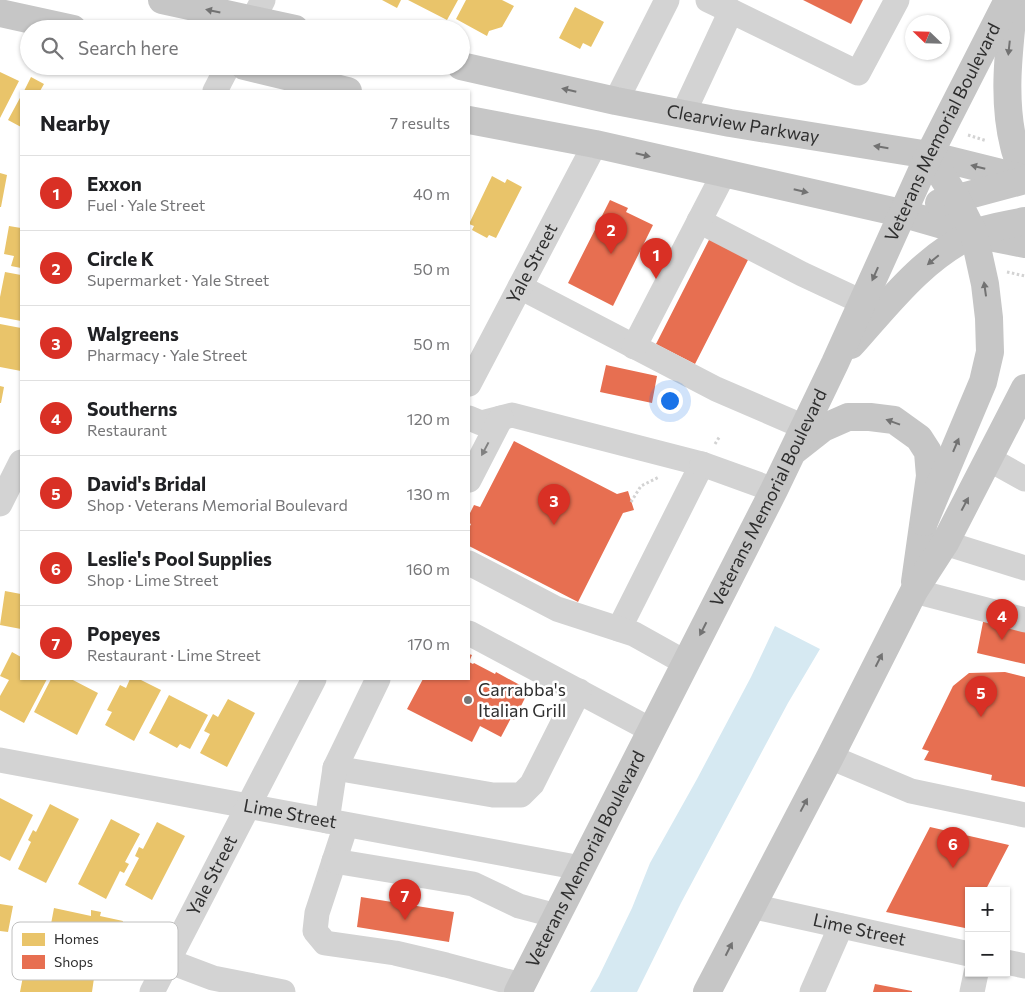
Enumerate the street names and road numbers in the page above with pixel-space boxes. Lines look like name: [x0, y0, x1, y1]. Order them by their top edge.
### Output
street label: Veterans Memorial Boulevard: [879, 19, 1004, 245]
street label: Clearview Parkway: [665, 99, 821, 147]
street label: Yale Street: [501, 219, 561, 307]
street label: Veterans Memorial Boulevard: [704, 385, 831, 610]
street label: Veterans Memorial Boulevard: [520, 747, 649, 971]
street label: Lime Street: [242, 793, 339, 832]
street label: Yale Street: [181, 831, 241, 919]
street label: Lime Street: [811, 908, 908, 950]

